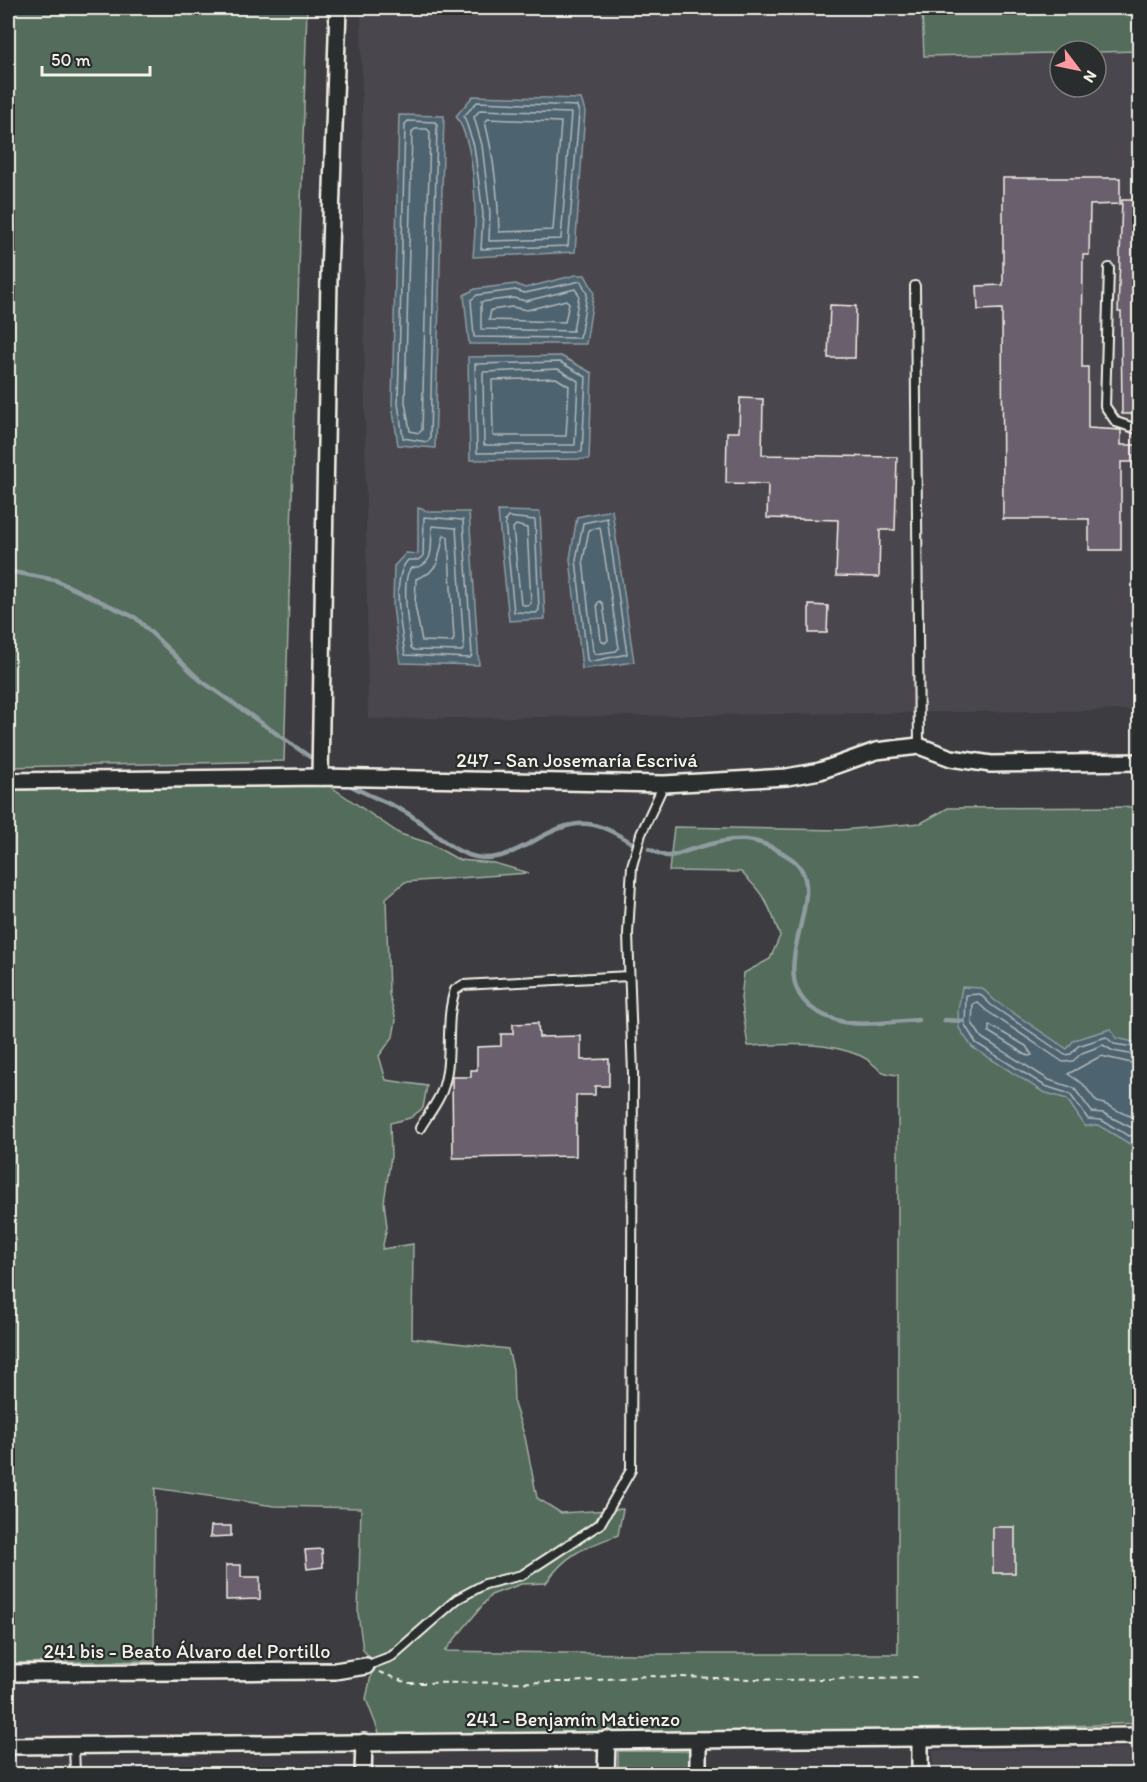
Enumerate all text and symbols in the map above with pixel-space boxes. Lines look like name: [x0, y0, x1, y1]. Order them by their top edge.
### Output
scale bar: [42, 39, 150, 77]
north arrow: [1048, 39, 1108, 99]
text: 50 m: [51, 49, 91, 71]
text: N: [1079, 67, 1101, 86]
street label: 247 - San Josemaría Escrivá: [456, 748, 698, 772]
street label: 241 bis - Beato Álvaro del Portillo: [43, 1639, 331, 1663]
street label: 241 - Benjamín Matienzo: [466, 1707, 680, 1731]

